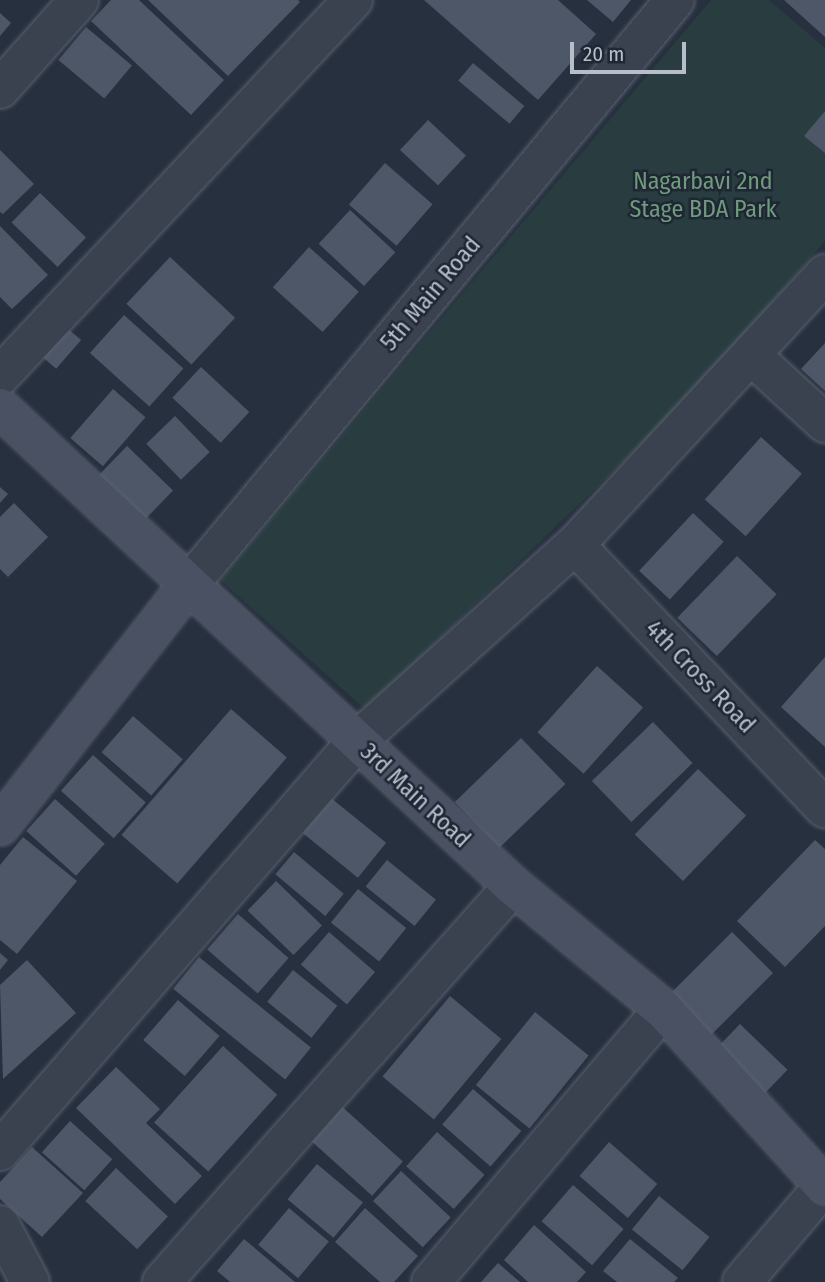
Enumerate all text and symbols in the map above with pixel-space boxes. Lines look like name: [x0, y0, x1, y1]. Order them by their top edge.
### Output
scale bar: [573, 28, 688, 72]
text: 20 m: [583, 41, 624, 67]
park label: Nagarbavi 2nd Stage BDA Park: [629, 168, 777, 224]
street label: 5th Main Road: [375, 231, 487, 357]
street label: 4th Cross Road: [639, 615, 761, 739]
street label: 3rd Main Road: [354, 738, 476, 854]

